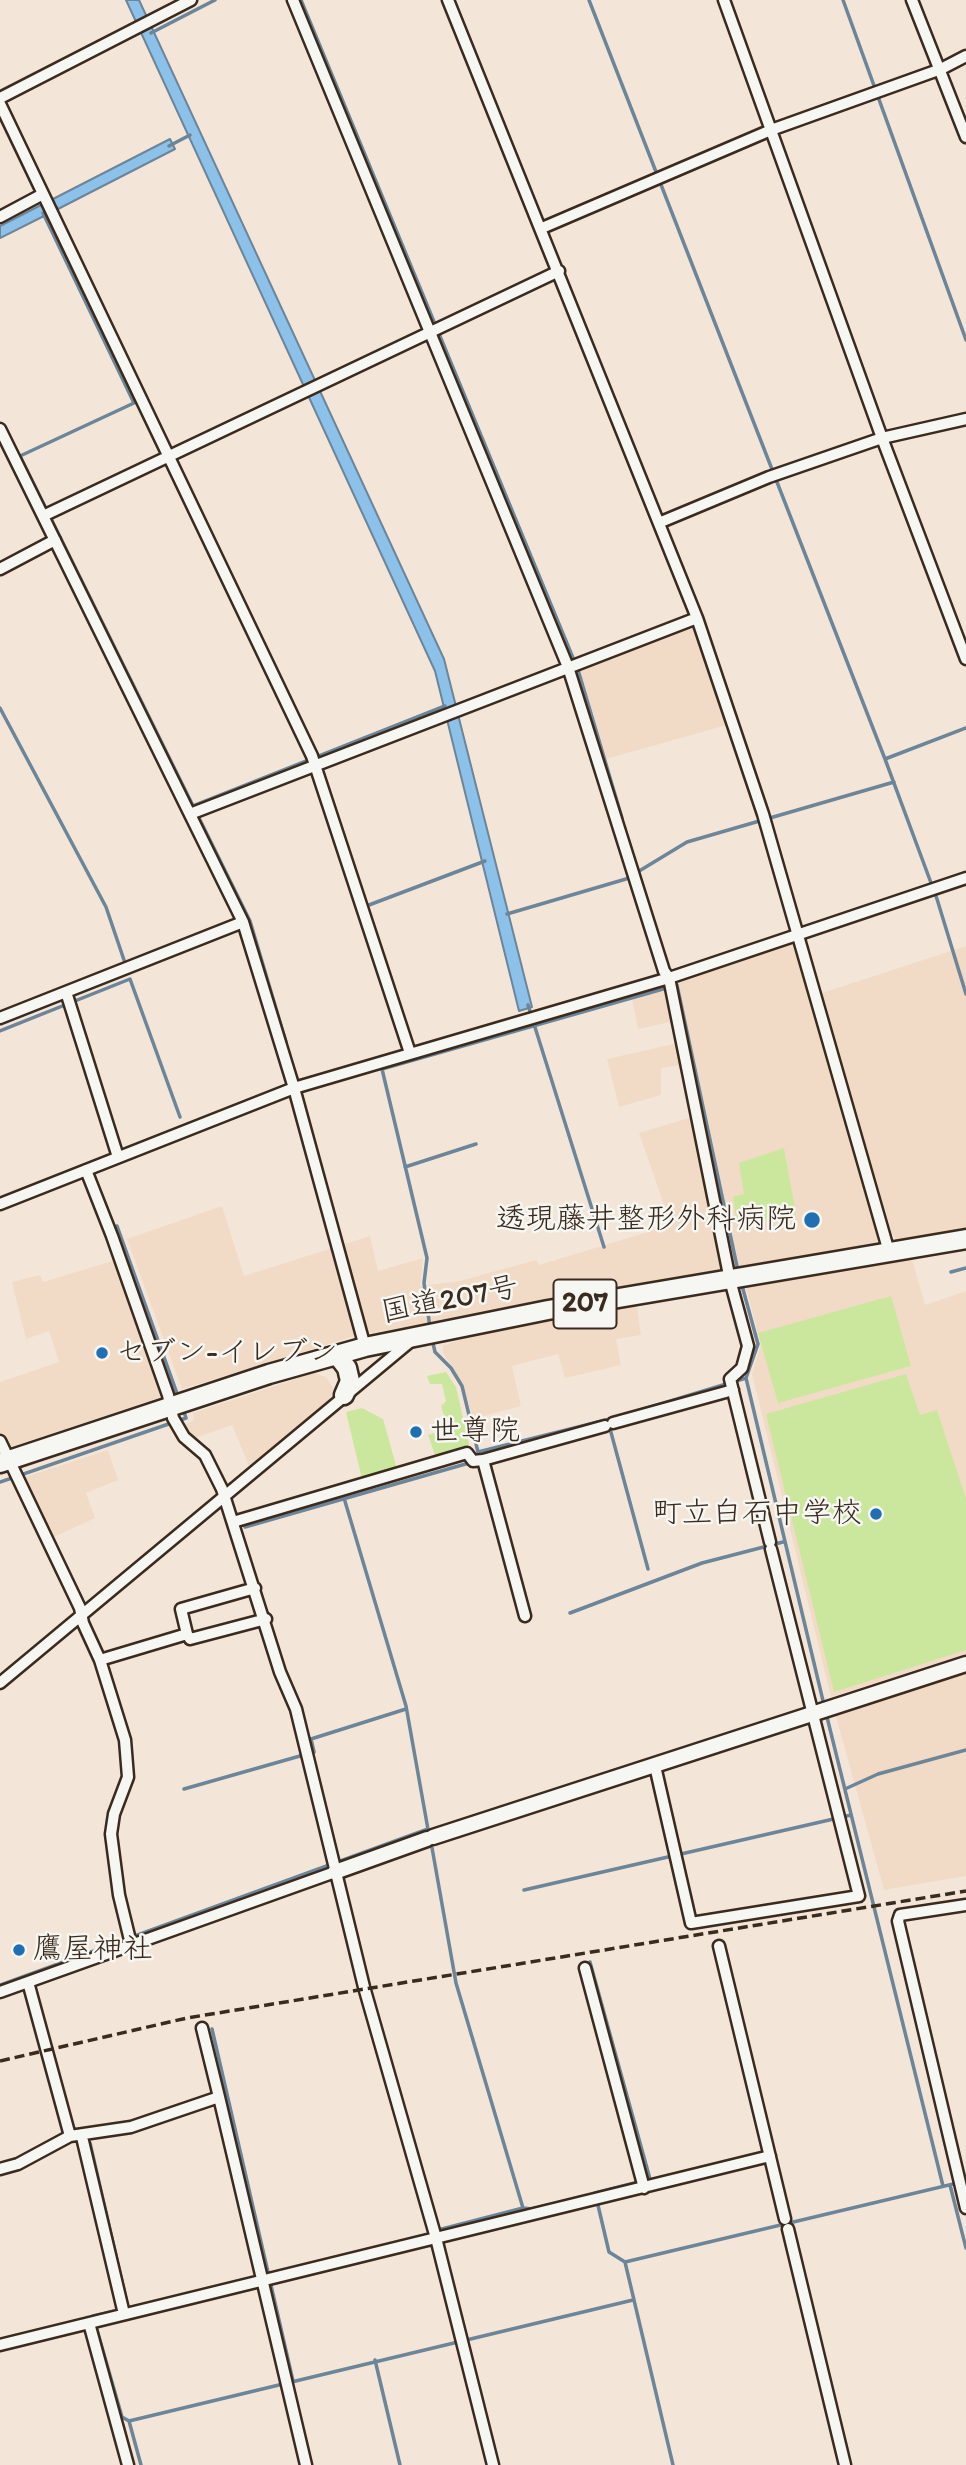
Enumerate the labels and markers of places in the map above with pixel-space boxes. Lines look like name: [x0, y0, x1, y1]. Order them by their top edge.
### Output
place label: 透現藤井整形外科病院: [496, 1202, 796, 1238]
marker: 透現藤井整形外科病院: [802, 1210, 822, 1230]
place label: セブン-イレブン: [116, 1335, 338, 1371]
marker: セブン-イレブン: [94, 1345, 110, 1361]
place label: 世尊院: [430, 1414, 520, 1450]
marker: 世尊院: [408, 1424, 424, 1440]
place label: 町立白石中学校: [652, 1496, 862, 1532]
marker: 町立白石中学校: [868, 1506, 884, 1522]
place label: 鷹屋神社: [33, 1932, 153, 1968]
marker: 鷹屋神社: [11, 1942, 27, 1958]

